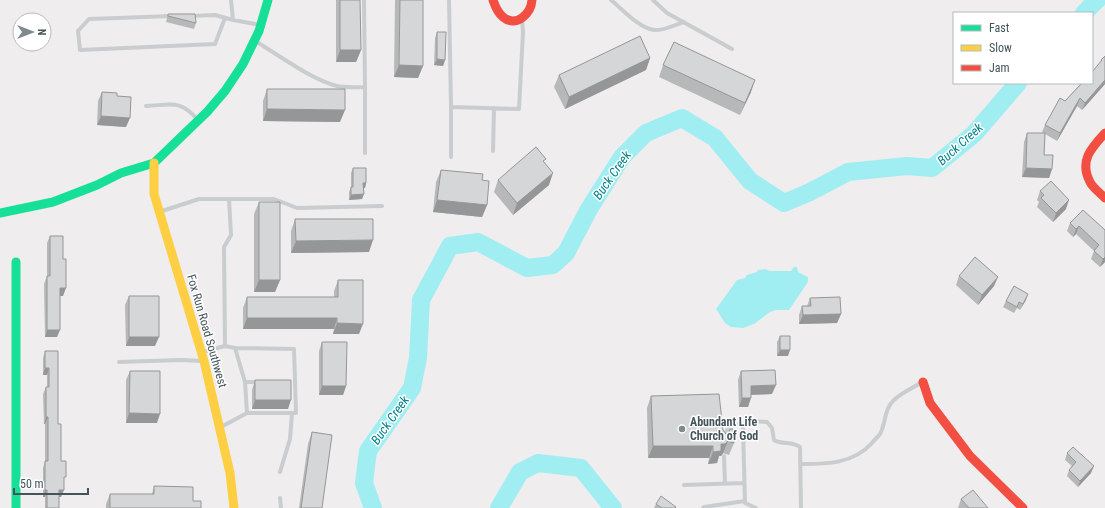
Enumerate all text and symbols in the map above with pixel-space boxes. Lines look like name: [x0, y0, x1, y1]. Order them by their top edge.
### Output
north arrow: [12, 12, 52, 52]
legend: [953, 12, 1093, 84]
text: Fast: [989, 21, 1010, 35]
text: N: [35, 29, 48, 36]
text: Slow: [989, 41, 1012, 55]
text: Jam: [989, 61, 1010, 75]
water label: Buck Creek: [934, 120, 986, 168]
water label: Buck Creek: [590, 148, 634, 202]
street label: Fox Run Road Southwest: [184, 273, 230, 390]
water label: Buck Creek: [368, 393, 412, 447]
place label: Abundant Life Church of God: [690, 415, 758, 443]
marker: Abundant Life Church of God: [677, 424, 687, 434]
scale bar: [14, 470, 88, 496]
text: 50 m: [20, 477, 44, 491]

